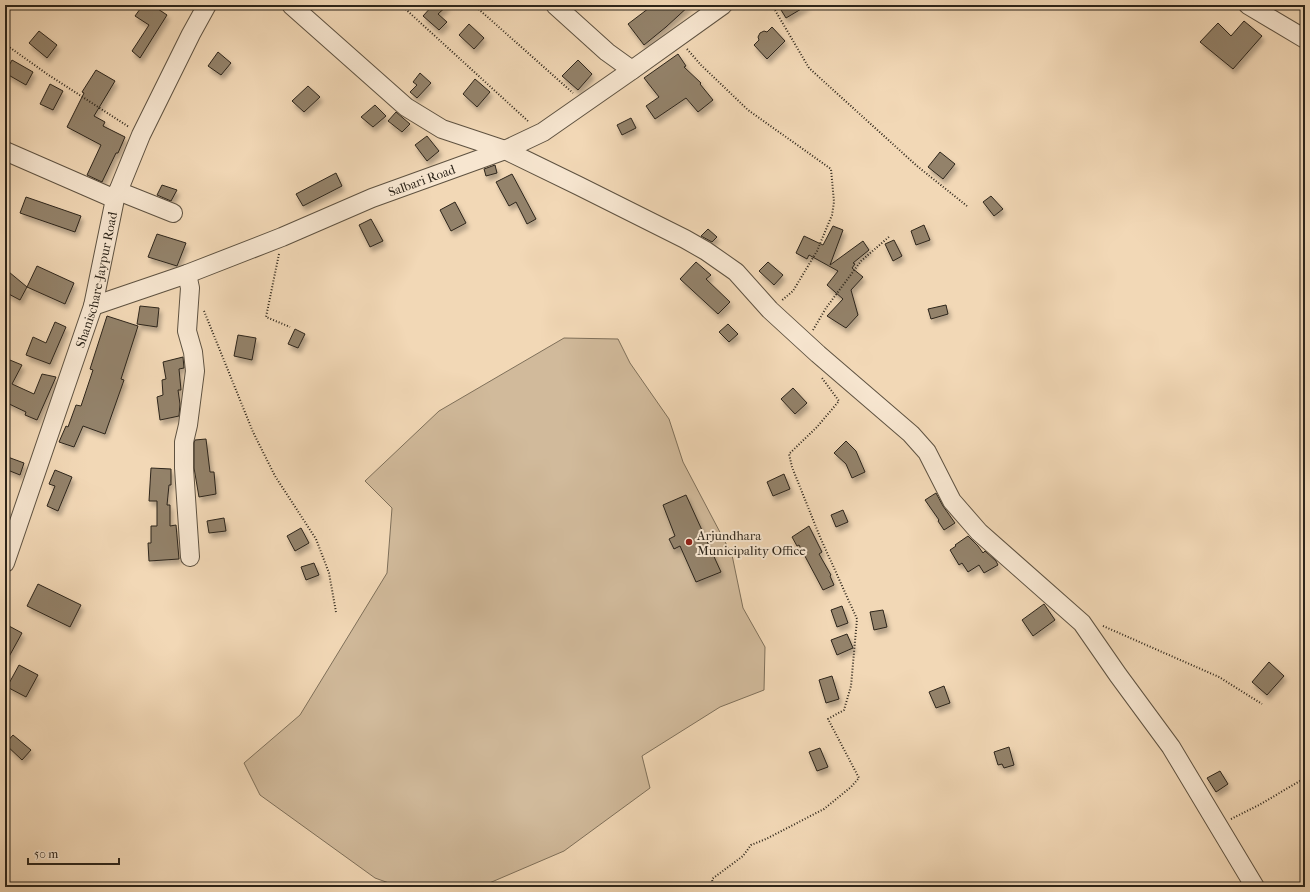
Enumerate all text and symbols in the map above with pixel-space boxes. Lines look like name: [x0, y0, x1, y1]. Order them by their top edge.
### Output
street label: Salbari Road: [386, 161, 458, 200]
street label: Shanischare-Jaypur Road: [72, 210, 120, 350]
place label: Arjundhara Municipality Office: [696, 528, 806, 558]
marker: Arjundhara Municipality Office: [684, 537, 694, 547]
scale bar: [28, 840, 119, 866]
text: 50 m: [34, 847, 58, 861]

